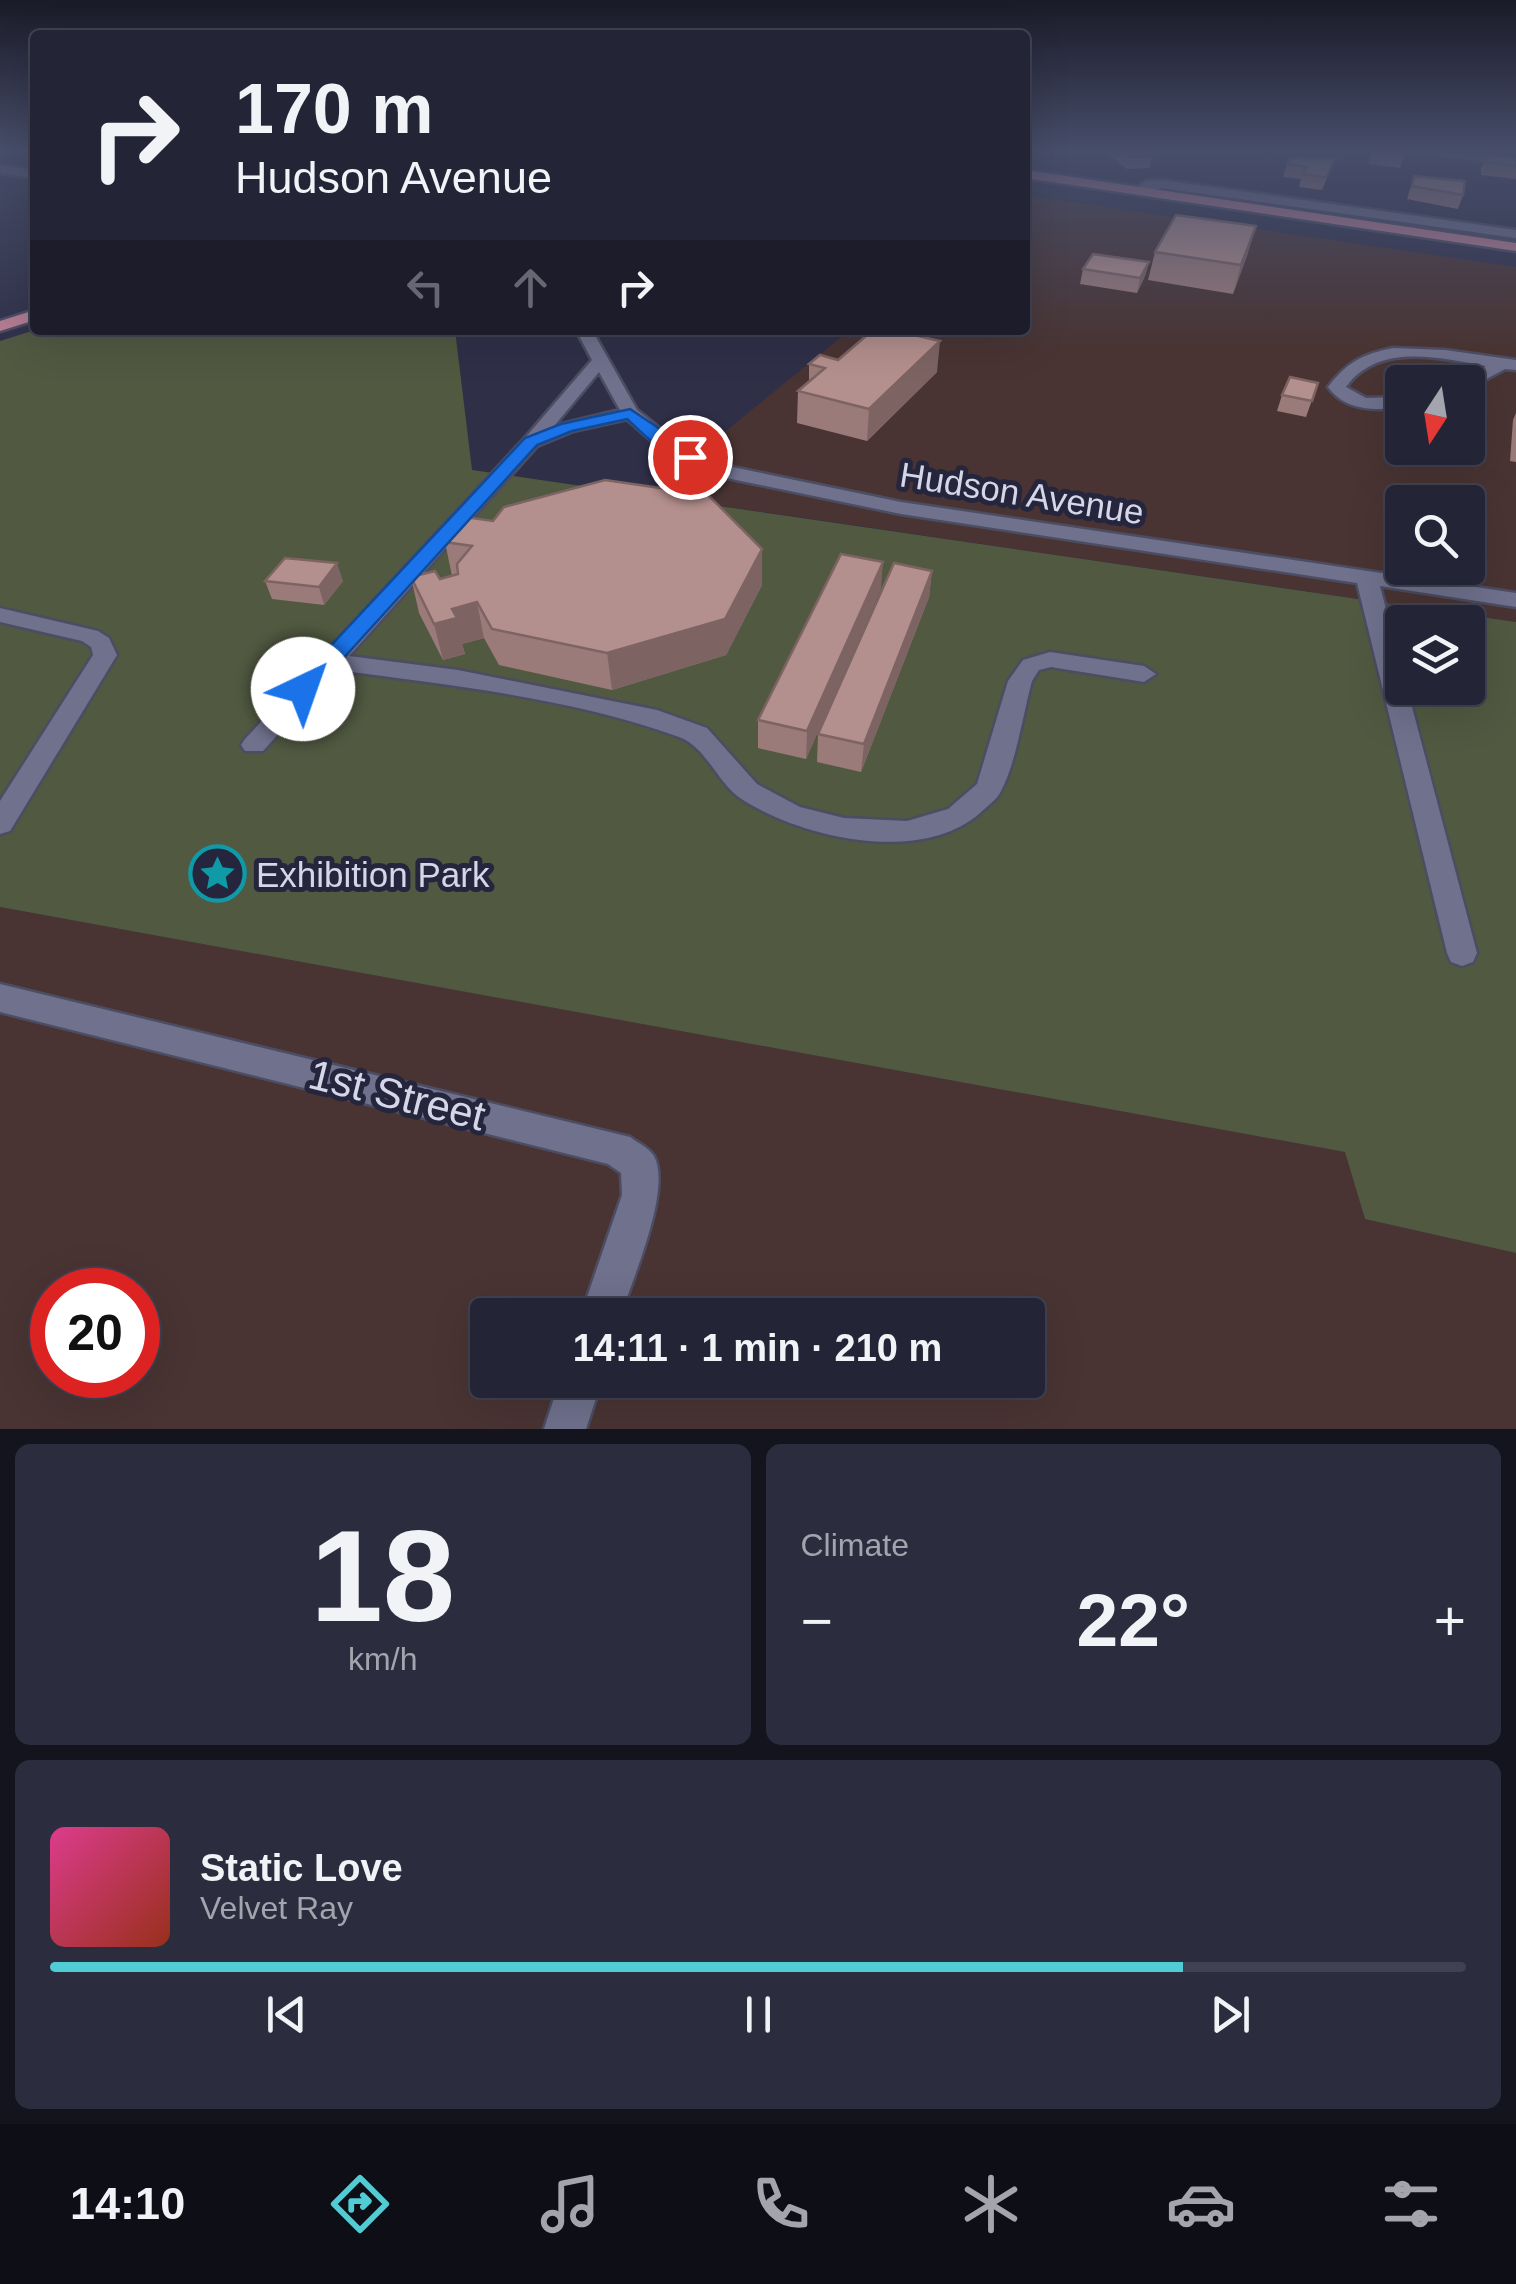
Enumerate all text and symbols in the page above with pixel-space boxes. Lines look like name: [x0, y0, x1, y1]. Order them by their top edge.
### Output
icon: right: [70, 70, 200, 200]
text: 170 m: [235, 70, 433, 148]
text: Hudson Avenue: [235, 152, 552, 203]
icon: left: [398, 260, 453, 315]
icon: ahead: [503, 260, 558, 315]
icon: right: [608, 260, 663, 315]
north arrow: [1385, 365, 1485, 465]
map controls: [1385, 365, 1485, 705]
pin: [648, 415, 733, 500]
icon: arrive: [663, 430, 718, 485]
street label: Hudson Avenue: [897, 454, 1147, 532]
button: search: [1385, 485, 1485, 585]
button: layers: [1385, 605, 1485, 705]
position arrow: [251, 637, 355, 741]
place icon: Exhibition Park: [187, 844, 247, 904]
place label: Exhibition Park: [256, 855, 490, 894]
street label: 1st Street: [304, 1050, 490, 1140]
speed limit sign: 20: [30, 1268, 160, 1398]
text: 14:11 · 1 min · 210 m: [573, 1327, 942, 1369]
text: 18: [310, 1503, 455, 1649]
text: Climate: [801, 1527, 909, 1563]
text: 22°: [1077, 1578, 1190, 1662]
text: −: [801, 1590, 833, 1652]
text: +: [1434, 1590, 1466, 1652]
text: km/h: [348, 1641, 417, 1677]
text: Static Love: [200, 1847, 403, 1889]
text: Velvet Ray: [200, 1890, 353, 1926]
icon: previous: [259, 1987, 314, 2042]
icon: pause: [731, 1987, 786, 2042]
icon: next: [1203, 1987, 1258, 2042]
icon: directions: [325, 2169, 395, 2239]
icon: music: [535, 2169, 605, 2239]
icon: phone: [746, 2169, 816, 2239]
icon: climate: [956, 2169, 1026, 2239]
icon: car: [1166, 2169, 1236, 2239]
icon: filters: [1376, 2169, 1446, 2239]
text: 14:10: [70, 2178, 185, 2229]

